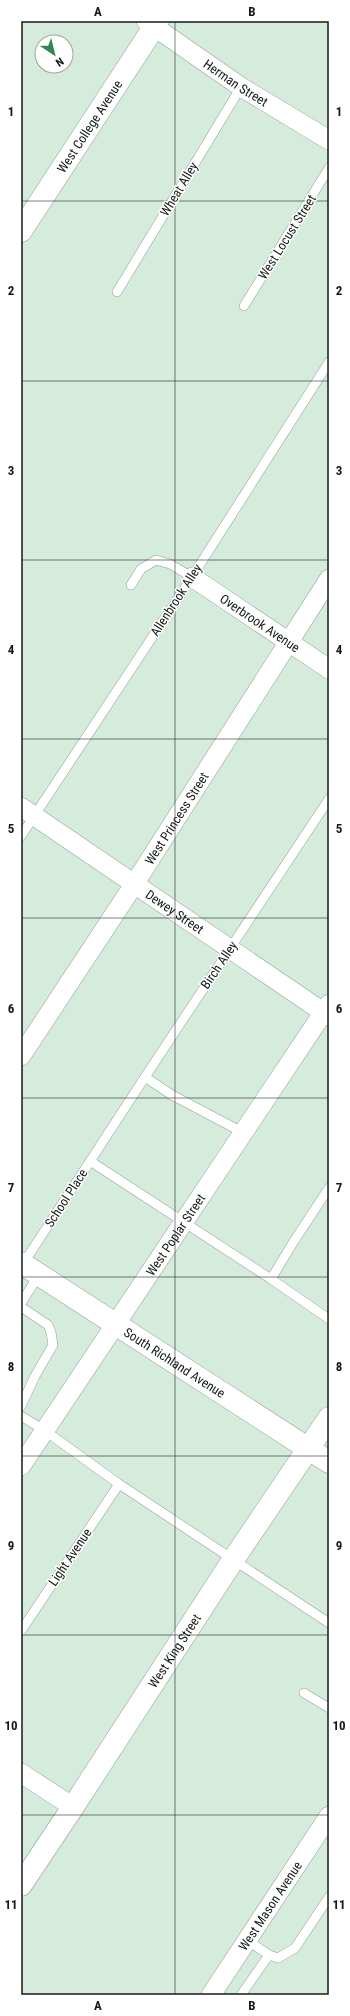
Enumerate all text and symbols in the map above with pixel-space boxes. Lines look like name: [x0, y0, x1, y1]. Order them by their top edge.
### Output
text: A: [94, 4, 102, 19]
text: B: [248, 4, 256, 19]
north arrow: [34, 34, 74, 74]
text: N: [53, 55, 66, 69]
street label: Herman Street: [201, 56, 271, 109]
street label: West College Avenue: [54, 77, 125, 175]
text: 1: [8, 104, 14, 119]
text: 1: [336, 104, 342, 119]
street label: Wheat Alley: [157, 159, 201, 219]
street label: West Locust Street: [255, 192, 319, 282]
text: 2: [8, 283, 15, 298]
text: 2: [336, 283, 343, 298]
text: 3: [8, 463, 14, 478]
text: 3: [336, 463, 342, 478]
street label: Allenbrook Alley: [147, 561, 205, 639]
street label: Overbrook Avenue: [217, 591, 303, 655]
text: 4: [8, 642, 15, 657]
text: 4: [336, 642, 343, 657]
street label: West Princess Street: [141, 769, 211, 867]
text: 5: [8, 821, 15, 836]
text: 5: [336, 821, 343, 836]
street label: Dewey Street: [143, 886, 207, 937]
street label: Birch Alley: [198, 938, 241, 992]
text: 6: [8, 1001, 15, 1016]
text: 6: [336, 1001, 343, 1016]
street label: School Place: [42, 1166, 90, 1230]
text: 7: [8, 1180, 15, 1195]
text: 7: [336, 1180, 343, 1195]
street label: West Poplar Street: [143, 1191, 208, 1279]
street label: South Richland Avenue: [121, 1324, 228, 1400]
text: 8: [8, 1359, 14, 1374]
text: 8: [336, 1359, 342, 1374]
street label: Light Avenue: [45, 1525, 95, 1589]
text: 9: [8, 1538, 14, 1553]
text: 9: [336, 1538, 342, 1553]
street label: West King Street: [145, 1611, 204, 1690]
text: 10: [4, 1718, 18, 1733]
text: 10: [332, 1718, 346, 1733]
street label: West Mason Avenue: [235, 1858, 305, 1953]
text: 11: [4, 1897, 18, 1912]
text: 11: [332, 1897, 346, 1912]
text: A: [94, 1998, 102, 2013]
text: B: [248, 1998, 256, 2013]

